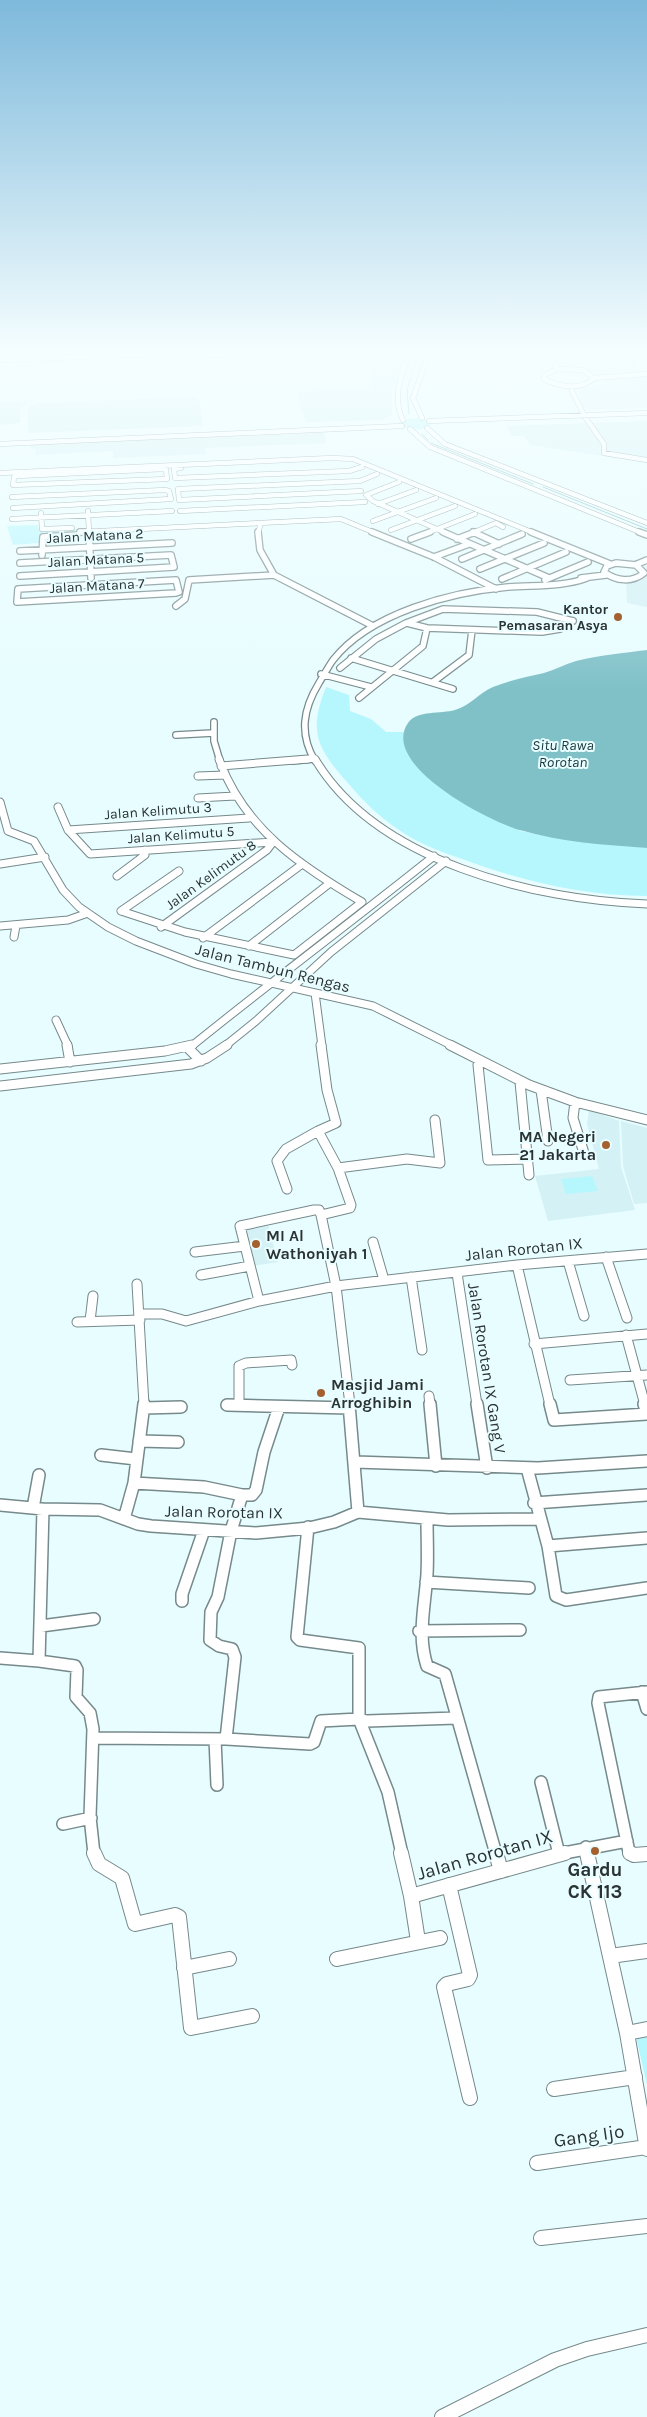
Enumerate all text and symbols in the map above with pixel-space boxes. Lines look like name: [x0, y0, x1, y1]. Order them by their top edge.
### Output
street label: Jalan Matana 2: [46, 525, 144, 547]
street label: Jalan Matana 5: [47, 549, 145, 571]
street label: Jalan Matana 7: [49, 575, 145, 597]
place label: Kantor Pemasaran Asya: [498, 601, 608, 634]
marker: Kantor Pemasaran Asya: [612, 611, 624, 623]
water label: Situ Rawa Rorotan: [532, 736, 594, 771]
street label: Jalan Kelimutu 3: [104, 799, 212, 823]
street label: Jalan Kelimutu 5: [127, 823, 235, 847]
street label: Jalan Kelimutu 8: [162, 836, 260, 914]
street label: Jalan Tambun Rengas: [194, 940, 352, 996]
place label: MA Negeri 21 Jakarta: [519, 1127, 596, 1164]
marker: MA Negeri 21 Jakarta: [600, 1139, 612, 1151]
place label: MI Al Wathoniyah 1: [266, 1226, 368, 1263]
street label: Jalan Rorotan IX: [464, 1233, 584, 1265]
marker: MI Al Wathoniyah 1: [250, 1238, 262, 1250]
street label: Jalan Rorotan IX Gang V: [464, 1281, 510, 1455]
place label: Masjid Jami Arroghibin: [331, 1375, 424, 1412]
marker: Masjid Jami Arroghibin: [315, 1387, 327, 1399]
street label: Jalan Rorotan IX: [165, 1501, 283, 1523]
street label: Jalan Rorotan IX: [415, 1825, 555, 1885]
marker: Gardu CK 113: [589, 1845, 601, 1857]
place label: Gardu CK 113: [567, 1859, 623, 1903]
street label: Gang Ijo: [552, 2120, 626, 2152]

